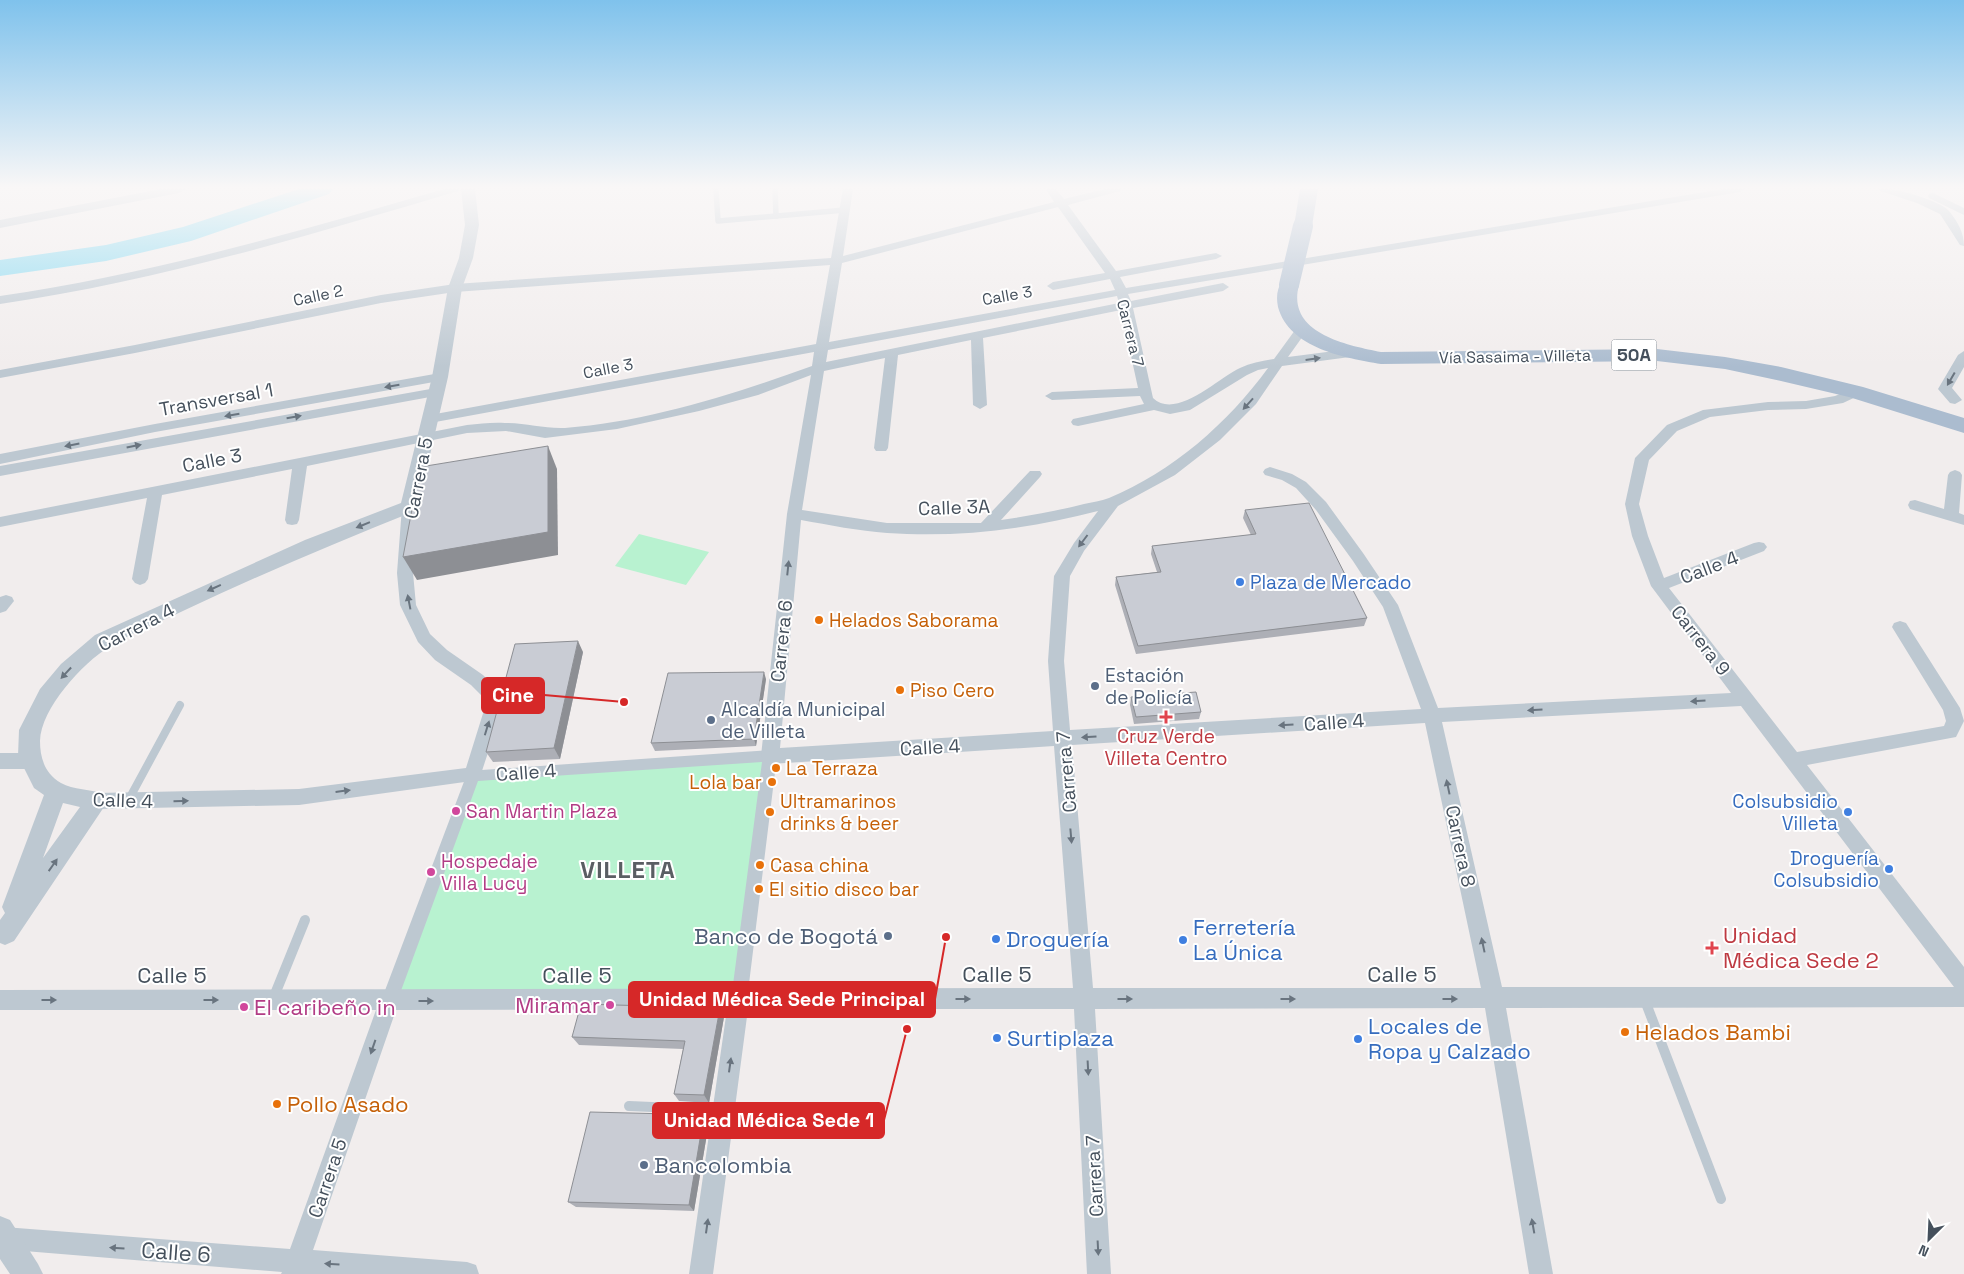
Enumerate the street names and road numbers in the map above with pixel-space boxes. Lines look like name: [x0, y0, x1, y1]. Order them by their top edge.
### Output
street label: Calle 2: [291, 280, 345, 311]
street label: Calle 3: [980, 281, 1034, 310]
street label: Carrera 7: [1112, 297, 1149, 369]
road number: 50A: [1612, 340, 1656, 370]
street label: Vía Sasaima - Villeta: [1439, 345, 1591, 368]
street label: Calle 3: [581, 353, 635, 384]
street label: Transversal 1: [157, 377, 275, 422]
street label: Carrera 5: [398, 435, 439, 521]
street label: Calle 3: [180, 442, 244, 478]
street label: Calle 3A: [918, 494, 990, 521]
street label: Calle 4: [1676, 545, 1742, 590]
street label: Carrera 4: [94, 597, 179, 657]
street label: Carrera 6: [765, 599, 798, 683]
street label: Carrera 9: [1665, 600, 1736, 681]
street label: Calle 4: [1303, 708, 1365, 737]
street label: Carrera 7: [1050, 730, 1083, 814]
street label: Calle 4: [899, 733, 961, 762]
street label: Calle 4: [495, 758, 557, 787]
street label: Calle 4: [92, 787, 154, 814]
street label: Carrera 8: [1440, 803, 1481, 889]
street label: Calle 5: [962, 960, 1032, 988]
street label: Calle 5: [1367, 960, 1437, 988]
street label: Calle 5: [137, 961, 207, 989]
street label: Calle 5: [542, 961, 612, 989]
street label: Carrera 7: [1080, 1134, 1109, 1217]
street label: Carrera 5: [302, 1135, 353, 1221]
street label: Calle 6: [140, 1236, 212, 1268]

